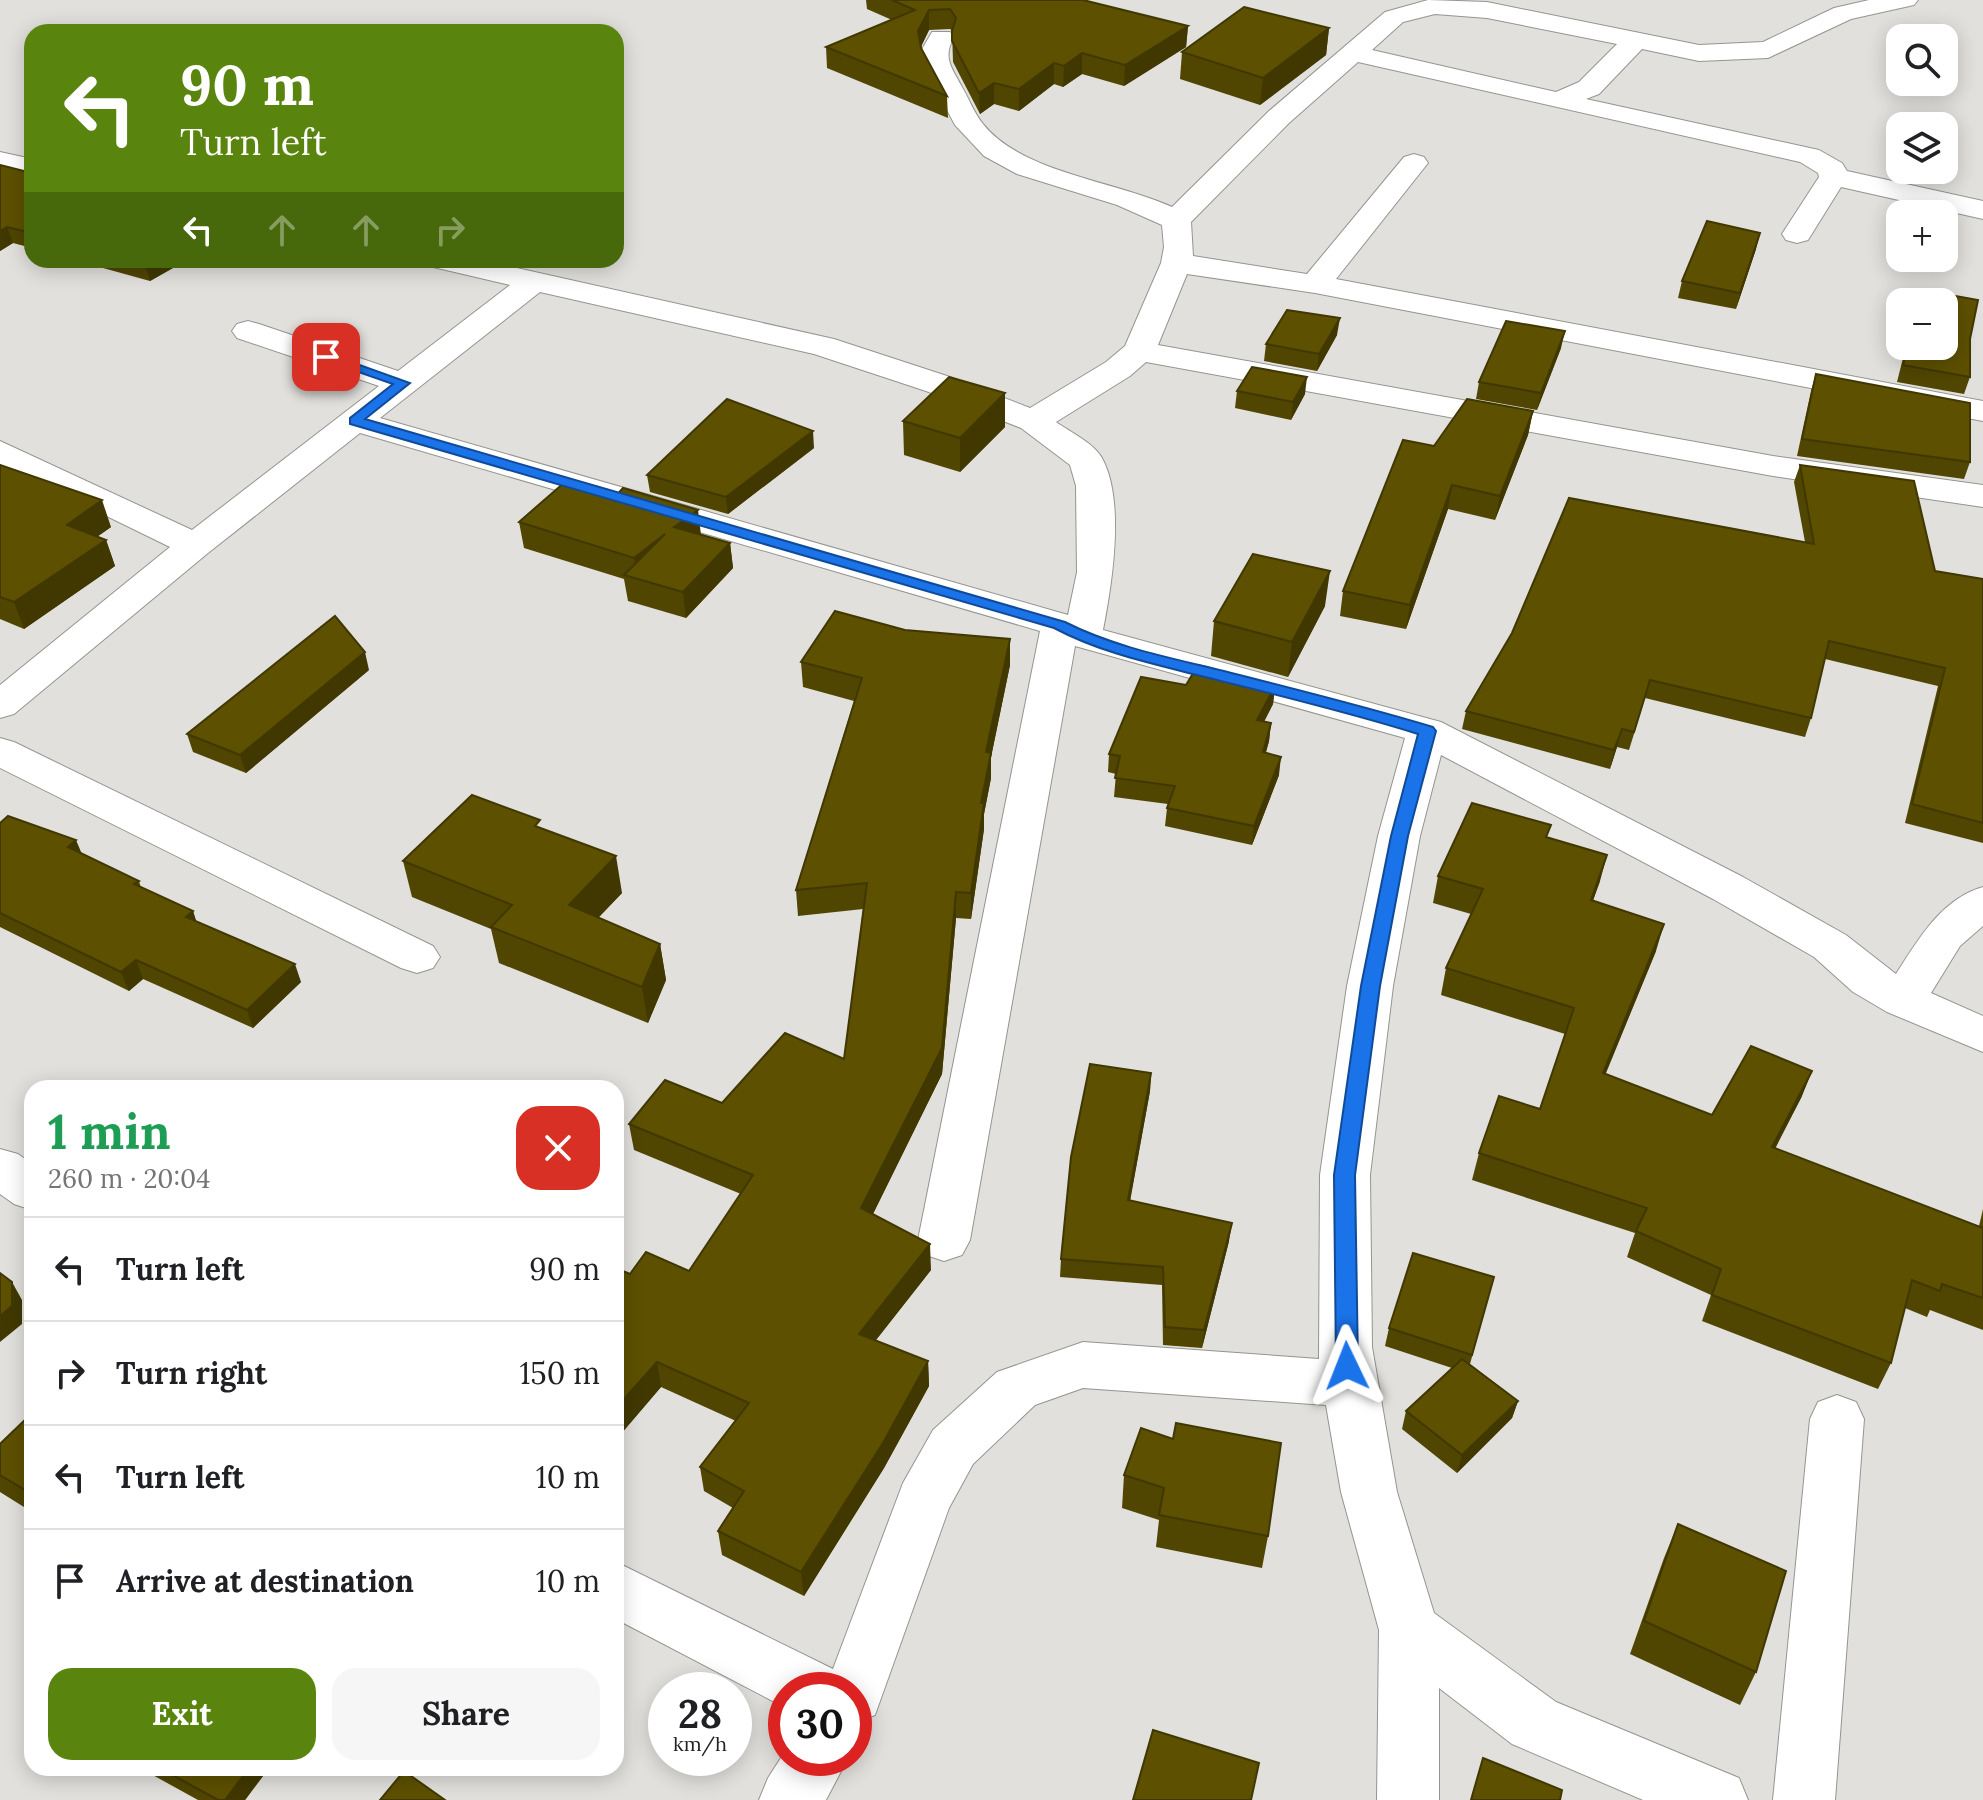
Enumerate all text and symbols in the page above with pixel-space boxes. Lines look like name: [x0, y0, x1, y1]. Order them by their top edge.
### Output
map controls: [1886, 24, 1958, 360]
button: search: [1886, 24, 1958, 96]
text: 90 m: [180, 49, 314, 120]
icon: left: [48, 56, 152, 160]
button: layers: [1886, 112, 1958, 184]
text: Turn left: [180, 119, 327, 165]
button: +: [1886, 200, 1958, 272]
icon: left: [176, 208, 220, 252]
icon: ahead: [260, 208, 304, 252]
icon: ahead: [344, 208, 388, 252]
icon: right: [428, 208, 472, 252]
button: −: [1886, 288, 1958, 360]
pin: [292, 323, 360, 391]
icon: arrive: [304, 335, 348, 379]
text: 1 min: [48, 1101, 171, 1162]
button: close: [516, 1106, 600, 1190]
text: 260 m · 20:04: [48, 1162, 210, 1195]
icon: left: [48, 1247, 92, 1291]
text: Turn left: [116, 1250, 244, 1288]
text: 90 m: [529, 1250, 600, 1288]
position arrow: [1305, 1324, 1389, 1408]
icon: right: [48, 1351, 92, 1395]
text: Turn right: [116, 1354, 267, 1392]
text: 150 m: [519, 1354, 600, 1392]
icon: left: [48, 1455, 92, 1499]
text: Turn left: [116, 1458, 244, 1496]
text: 10 m: [536, 1458, 600, 1496]
icon: arrive: [48, 1559, 92, 1603]
text: Arrive at destination: [116, 1562, 414, 1600]
text: 10 m: [536, 1562, 600, 1600]
button: Exit: [48, 1668, 316, 1760]
button: Share: [332, 1668, 600, 1760]
speed limit sign: 30: [768, 1672, 872, 1776]
text: 28: [678, 1688, 722, 1739]
text: km/h: [673, 1731, 727, 1756]

